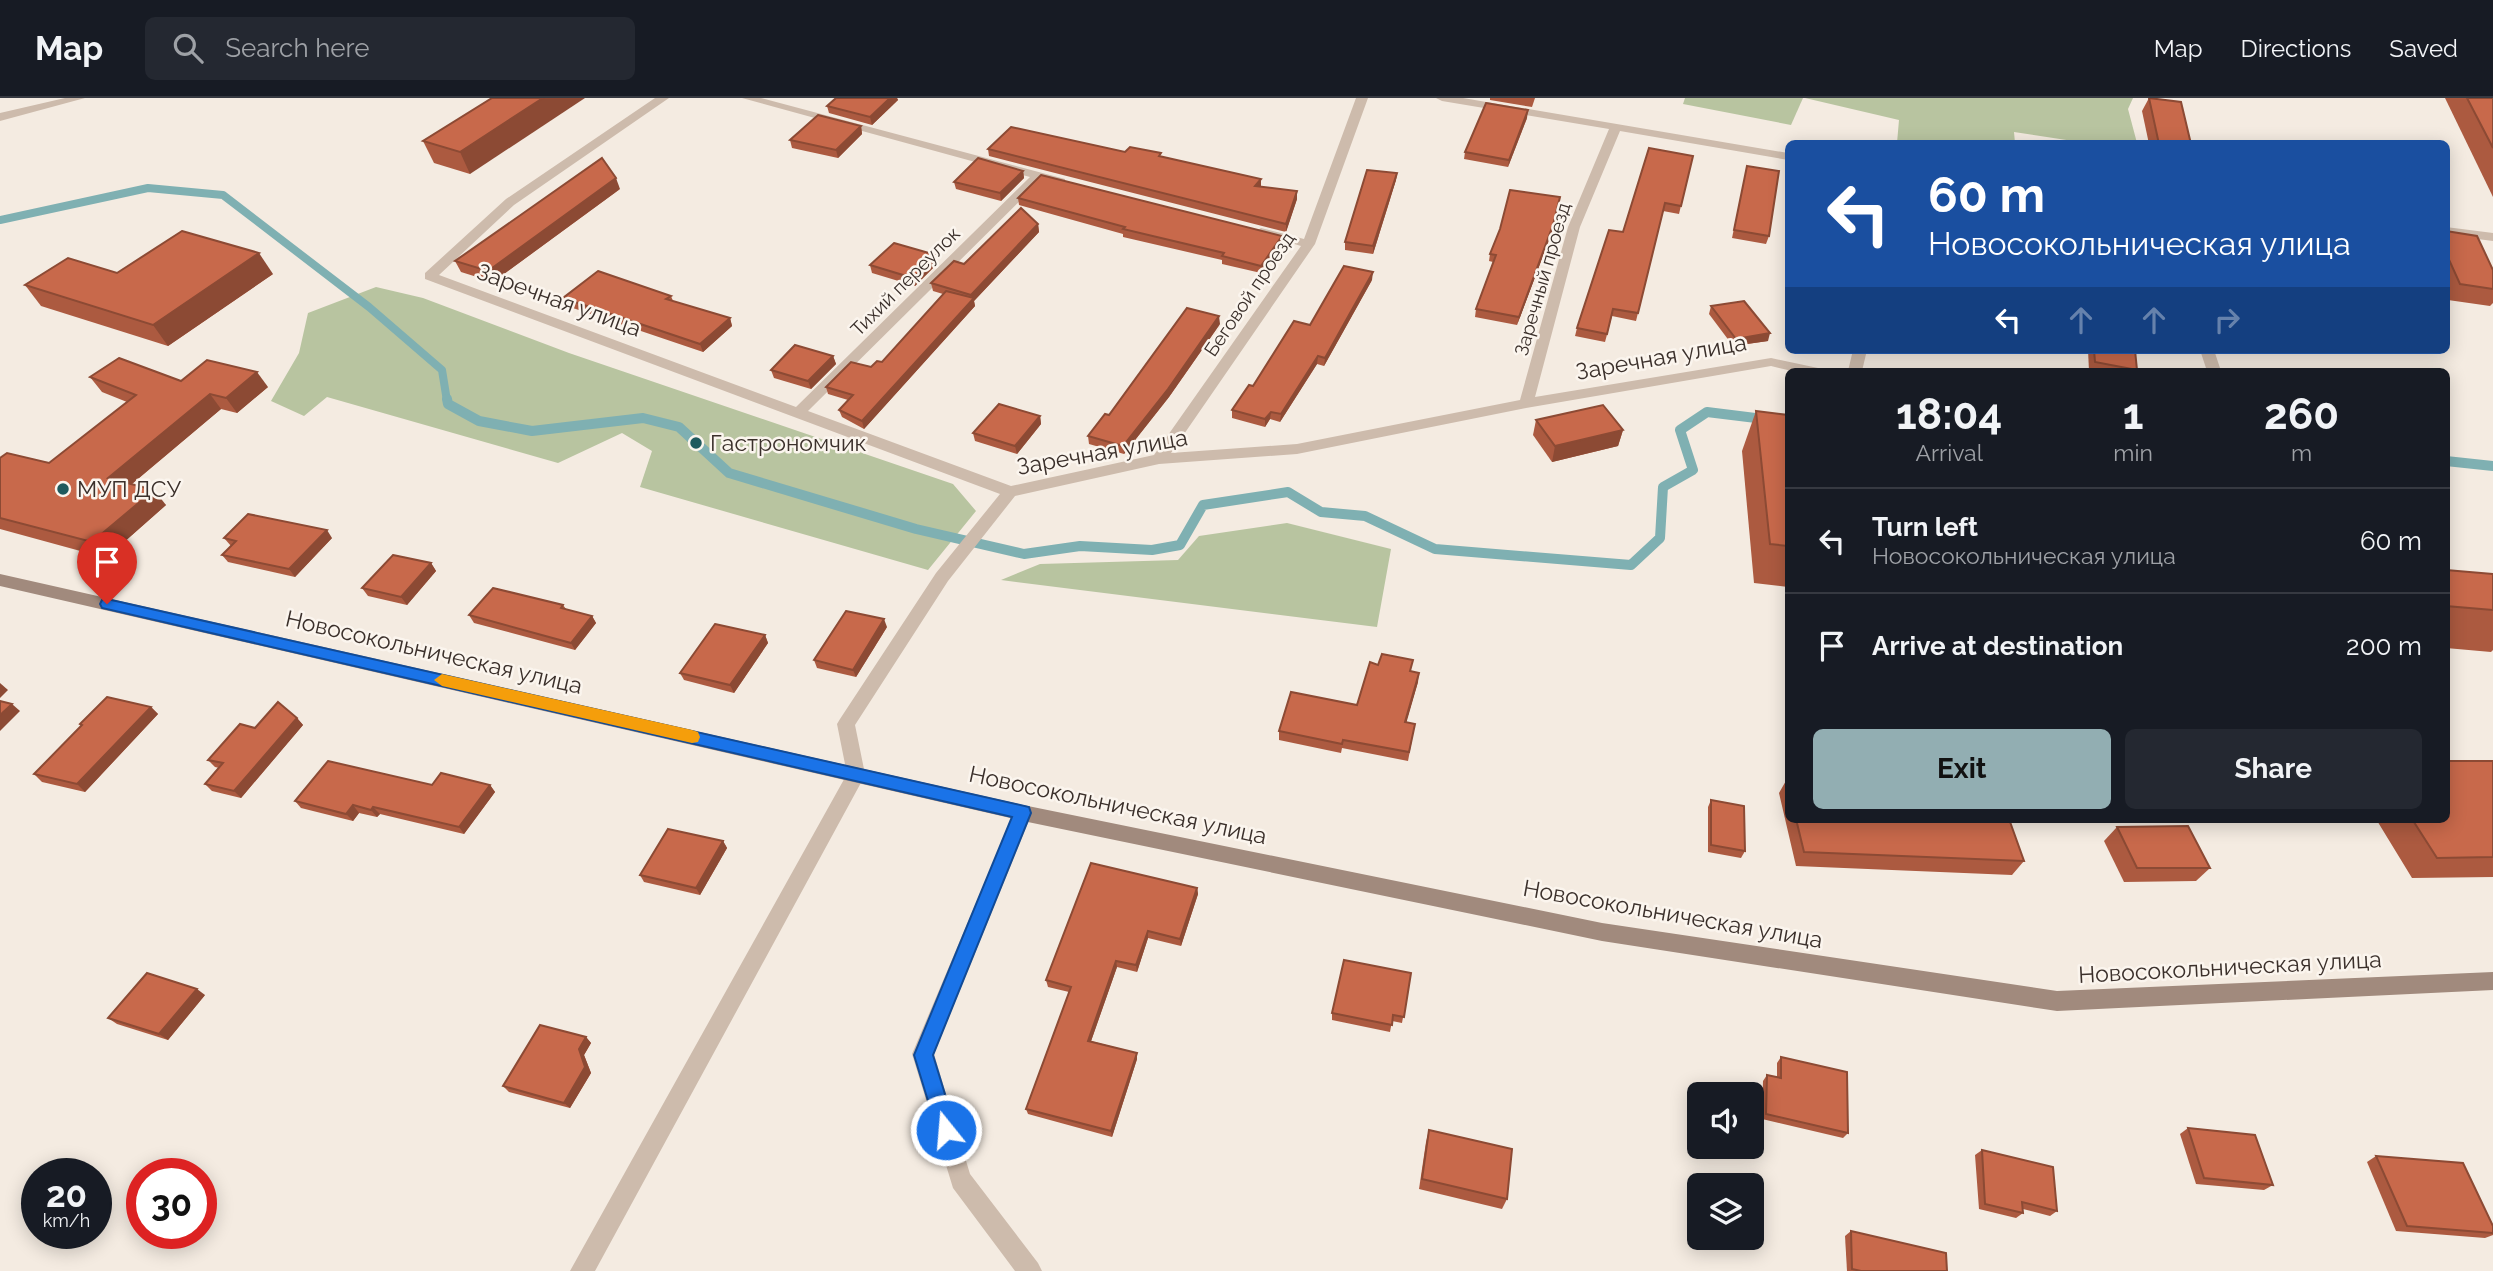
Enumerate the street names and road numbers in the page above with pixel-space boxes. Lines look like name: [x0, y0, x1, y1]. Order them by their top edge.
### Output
street label: Заречный проезд: [1510, 200, 1574, 358]
street label: Тихий переулок: [846, 222, 964, 340]
street label: Беговой проезд: [1199, 228, 1299, 360]
street label: Заречная улица: [473, 257, 645, 342]
street label: Заречная улица: [1573, 328, 1748, 385]
street label: Заречная улица: [1014, 423, 1189, 480]
street label: Новосокольническая улица: [283, 604, 585, 699]
street label: Новосокольническая улица: [967, 760, 1269, 849]
street label: Новосокольническая улица: [1521, 874, 1825, 953]
street label: Новосокольническая улица: [2078, 945, 2382, 988]

